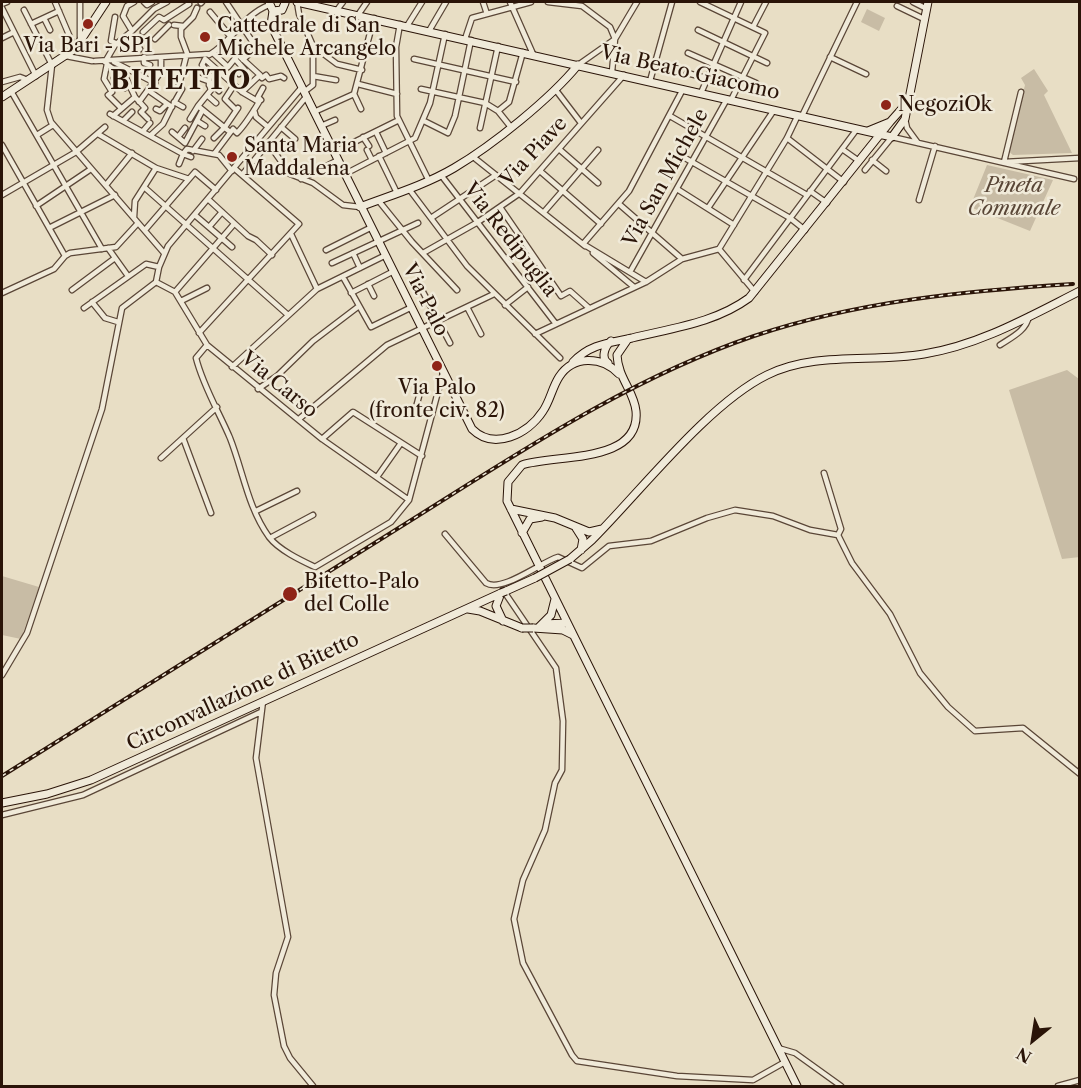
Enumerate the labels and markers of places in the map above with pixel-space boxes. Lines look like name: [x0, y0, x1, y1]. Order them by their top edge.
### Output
place label: Cattedrale di San Michele Arcangelo: [217, 14, 396, 61]
marker: Via Bari - SP1: [81, 17, 95, 31]
marker: Cattedrale di San Michele Arcangelo: [198, 30, 212, 44]
place label: Via Bari - SP1: [24, 34, 152, 58]
place label: NegoziOk: [898, 93, 992, 117]
marker: NegoziOk: [879, 98, 893, 112]
place label: Santa Maria Maddalena: [244, 134, 358, 181]
marker: Santa Maria Maddalena: [225, 150, 239, 164]
marker: Via Palo (fronte civ. 82): [430, 359, 444, 373]
place label: Via Palo (fronte civ. 82): [369, 376, 505, 423]
place label: Bitetto-Palo del Colle: [304, 570, 419, 617]
marker: Bitetto-Palo del Colle: [281, 585, 299, 603]

